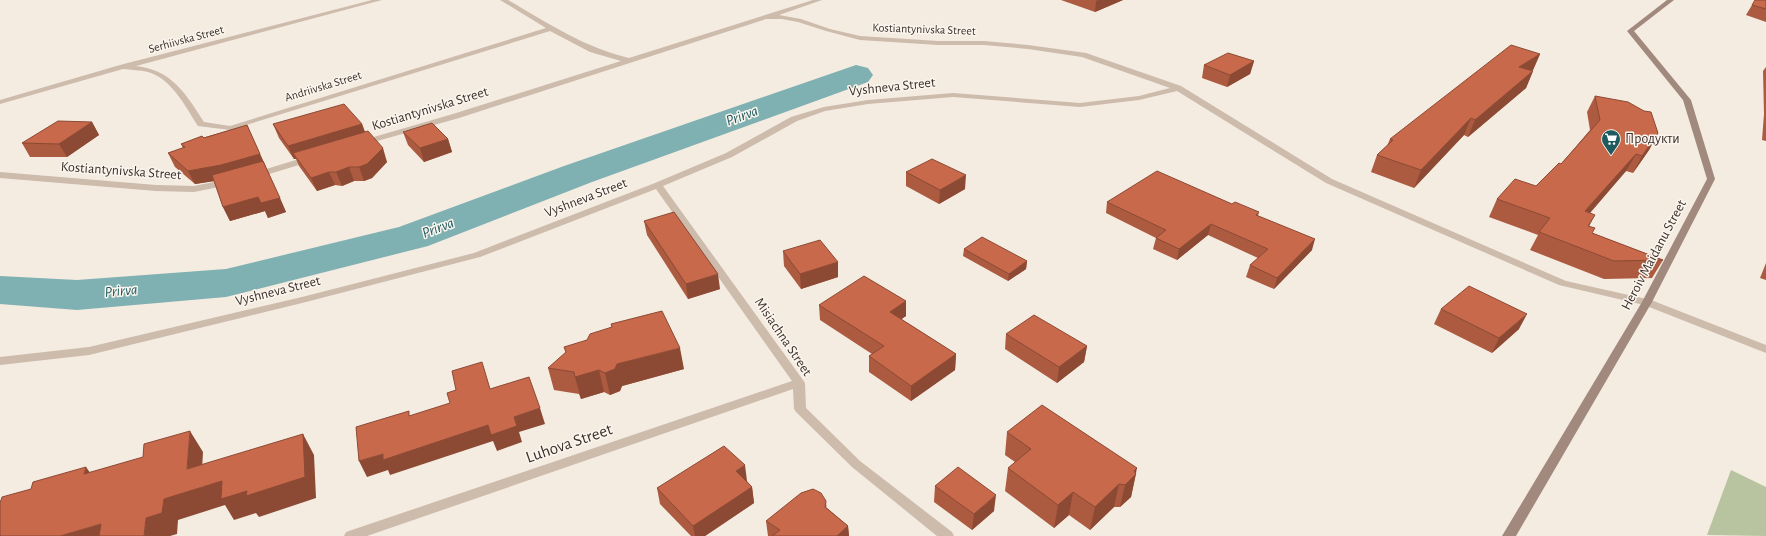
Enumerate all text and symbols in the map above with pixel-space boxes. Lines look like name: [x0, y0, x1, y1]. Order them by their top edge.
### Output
street label: Kostiantynivska Street: [872, 21, 976, 38]
street label: Serhiivska Street: [147, 23, 225, 55]
street label: Andriivska Street: [283, 69, 363, 103]
street label: Vyshneva Street: [848, 75, 937, 99]
street label: Kostiantynivska Street: [370, 84, 490, 133]
water label: Prirva: [724, 103, 760, 129]
supermarket icon: Продукти: [1600, 128, 1622, 156]
place label: Продукти: [1625, 132, 1680, 146]
street label: Kostiantynivska Street: [60, 160, 182, 182]
street label: Vyshneva Street: [543, 176, 630, 220]
street label: Heroiv Maidanu Street: [1619, 197, 1689, 312]
water label: Prirva: [420, 215, 456, 241]
street label: Vyshneva Street: [234, 274, 322, 308]
water label: Prirva: [104, 282, 138, 300]
street label: Misiachna Street: [752, 295, 815, 379]
street label: Luhova Street: [524, 420, 615, 466]

